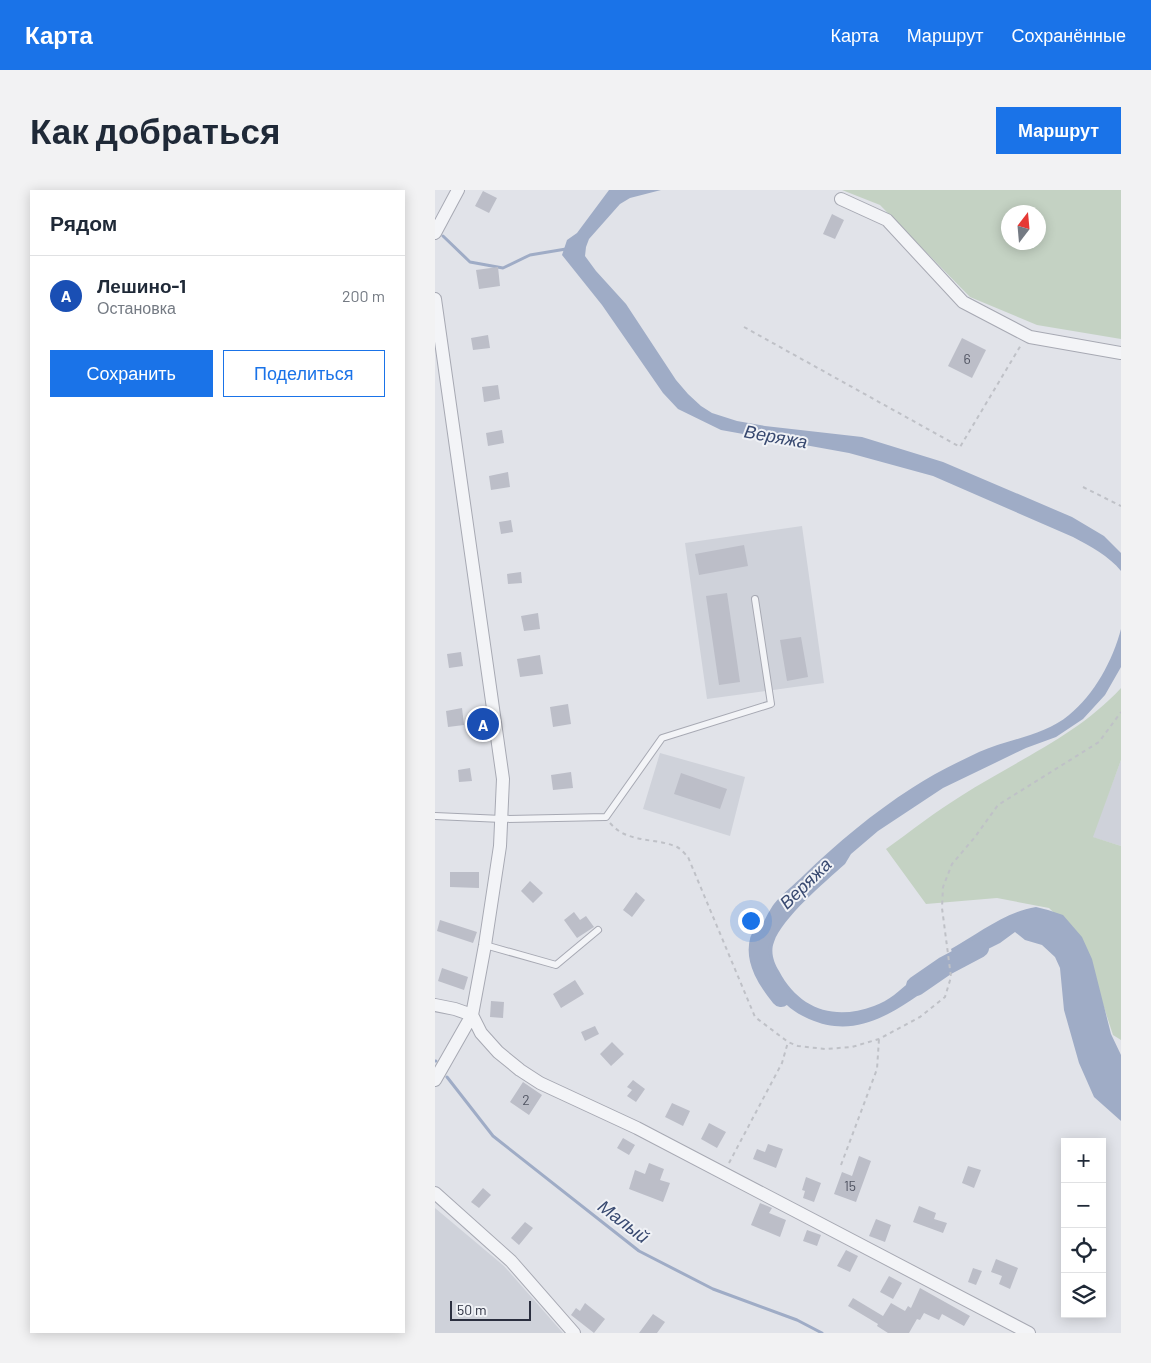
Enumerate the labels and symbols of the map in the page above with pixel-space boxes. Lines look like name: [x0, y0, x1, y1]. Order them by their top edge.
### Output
north arrow: [1001, 205, 1046, 250]
house number: 6: [963, 350, 971, 367]
water label: Веряжа: [743, 420, 809, 452]
pin: A: [467, 705, 499, 743]
water label: Веряжа: [774, 853, 836, 913]
your location: [738, 908, 764, 934]
house number: 2: [522, 1091, 530, 1108]
house number: 15: [844, 1177, 856, 1194]
water label: Малый: [594, 1195, 654, 1247]
scale bar: [450, 1298, 531, 1321]

